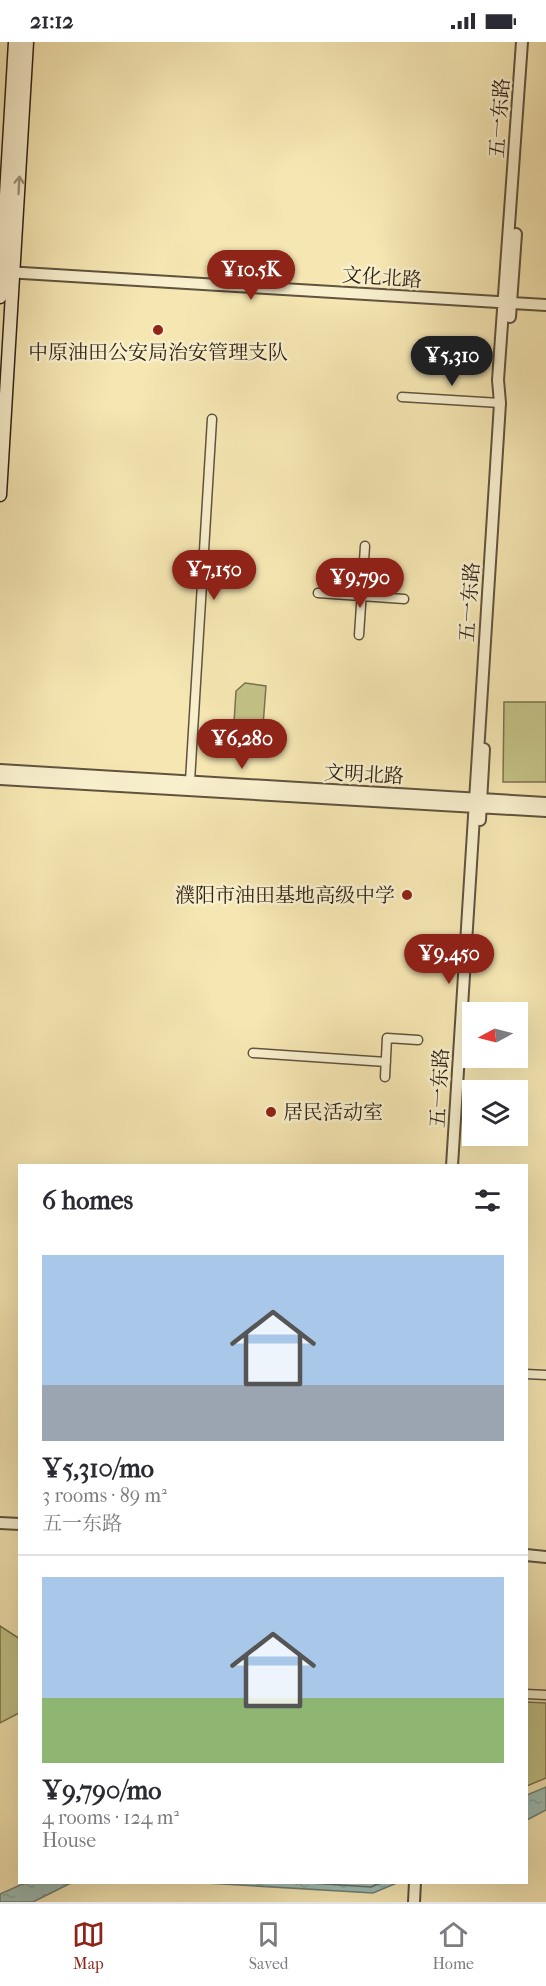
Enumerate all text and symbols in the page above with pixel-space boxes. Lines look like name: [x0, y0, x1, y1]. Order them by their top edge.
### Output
text: 21:12: [30, 8, 74, 34]
street label: 五一东路: [485, 77, 514, 159]
one-way arrow: [13, 175, 24, 195]
pin: ¥10.5K: [202, 250, 300, 301]
text: ¥10.5K: [221, 258, 281, 281]
street label: 文化北路: [341, 263, 423, 292]
marker: 中原油田公安局治安管理支队: [151, 323, 165, 337]
pin: ¥5,310: [403, 336, 501, 387]
place label: 中原油田公安局治安管理支队: [28, 341, 288, 364]
text: ¥5,310: [425, 344, 479, 367]
pin: ¥7,150: [165, 550, 263, 601]
text: ¥7,150: [186, 558, 242, 581]
pin: ¥9,790: [311, 558, 409, 609]
street label: 五一东路: [455, 561, 484, 643]
text: ¥9,790: [330, 566, 390, 589]
pin: ¥6,280: [193, 719, 291, 770]
text: ¥6,280: [211, 727, 273, 750]
street label: 文明北路: [323, 761, 405, 788]
place label: 濮阳市油田基地高级中学: [175, 884, 395, 907]
marker: 濮阳市油田基地高级中学: [400, 888, 414, 902]
pin: ¥9,450: [400, 934, 498, 985]
text: ¥9,450: [418, 942, 480, 965]
north arrow: [462, 1002, 528, 1068]
map controls: [462, 1002, 528, 1146]
street label: 五一东路: [426, 1047, 453, 1129]
button: layers: [462, 1080, 528, 1146]
place label: 居民活动室: [283, 1101, 383, 1124]
marker: 居民活动室: [264, 1105, 278, 1119]
icon: filters: [471, 1184, 504, 1217]
text: 6 homes: [42, 1185, 133, 1216]
icon: home: [219, 1294, 327, 1402]
text: ¥5,310/mo: [42, 1453, 154, 1484]
text: 3 rooms · 89 m²: [42, 1484, 167, 1507]
text: 五一东路: [42, 1512, 122, 1535]
icon: home: [219, 1616, 327, 1724]
text: ¥9,790/mo: [42, 1775, 161, 1806]
text: 4 rooms · 124 m²: [42, 1806, 179, 1829]
text: House: [42, 1829, 96, 1852]
tab: Map: [72, 1918, 105, 1973]
tab: Saved: [249, 1918, 289, 1973]
tab: Home: [432, 1918, 474, 1973]

